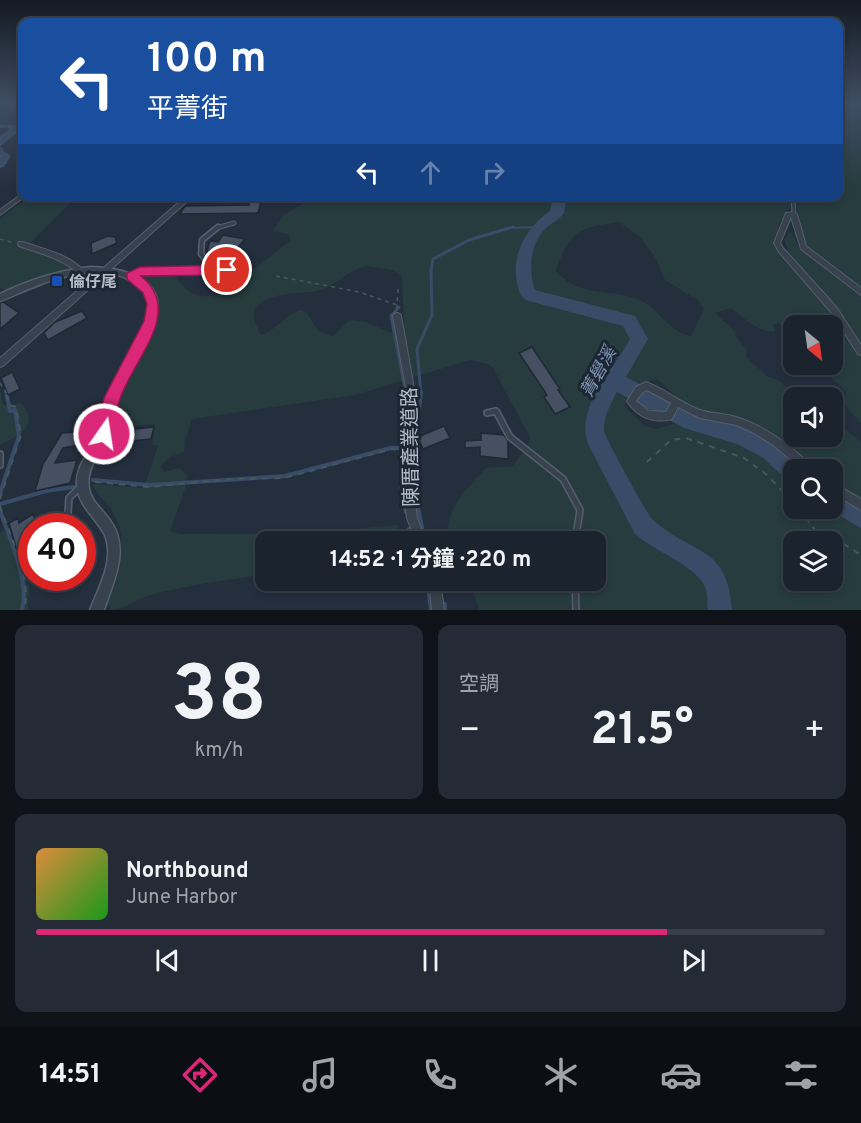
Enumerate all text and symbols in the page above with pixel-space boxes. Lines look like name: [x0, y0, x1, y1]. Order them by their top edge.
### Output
text: 100 m: [147, 34, 266, 87]
icon: left: [48, 42, 126, 120]
text: 平菁街: [147, 93, 228, 127]
icon: left: [351, 156, 384, 189]
icon: ahead: [414, 156, 447, 189]
icon: right: [477, 156, 510, 189]
pin: [201, 244, 252, 295]
icon: arrive: [210, 253, 243, 286]
place label: 倫仔尾: [69, 273, 117, 293]
marker: 倫仔尾: [50, 274, 64, 288]
north arrow: [783, 315, 843, 375]
map controls: [783, 315, 843, 591]
water label: 菁礐溪: [576, 341, 624, 402]
street label: 陳厝產業道路: [398, 387, 426, 507]
button: sound: [783, 387, 843, 447]
position arrow: [72, 402, 136, 466]
button: search: [783, 459, 843, 519]
speed limit sign: 40: [18, 513, 96, 591]
button: layers: [783, 531, 843, 591]
text: 14:52 · 1 分鐘 · 220 m: [330, 547, 531, 574]
text: 38: [171, 649, 267, 748]
text: 空調: [459, 672, 499, 698]
text: 21.5°: [591, 703, 693, 760]
text: −: [459, 711, 480, 753]
text: +: [804, 711, 825, 753]
text: km/h: [195, 738, 243, 764]
text: Northbound: [126, 858, 249, 885]
text: June Harbor: [126, 885, 238, 911]
icon: previous: [151, 944, 184, 977]
icon: pause: [414, 944, 447, 977]
icon: next: [677, 944, 710, 977]
icon: directions: [179, 1054, 221, 1096]
icon: music: [299, 1054, 341, 1096]
icon: phone: [419, 1054, 461, 1096]
icon: climate: [540, 1054, 582, 1096]
icon: car: [660, 1054, 702, 1096]
icon: filters: [780, 1054, 822, 1096]
text: 14:51: [39, 1058, 101, 1092]

